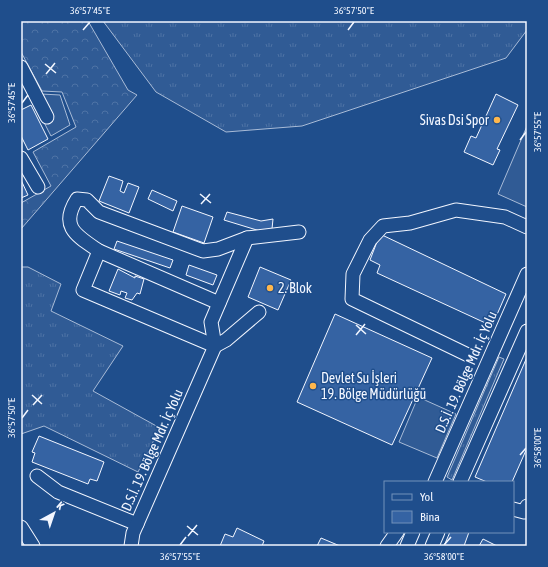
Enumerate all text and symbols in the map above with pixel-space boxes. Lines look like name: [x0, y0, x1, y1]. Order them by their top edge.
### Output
text: 36°57'45"E: [70, 5, 111, 16]
text: 36°57'50"E: [334, 5, 375, 16]
text: 36°57'45"E: [6, 82, 17, 123]
text: 36°57'55"E: [532, 111, 543, 152]
place label: Sivas Dsi Spor: [420, 112, 490, 128]
marker: Sivas Dsi Spor: [492, 115, 502, 125]
place label: 2. Blok: [278, 280, 312, 296]
marker: 2. Blok: [265, 283, 275, 293]
street label: D.S.İ. 19. Bölge Mdr. İç Yolu: [432, 309, 500, 435]
place label: Devlet Su İşleri 19. Bölge Müdürlüğü: [321, 370, 426, 402]
marker: Devlet Su İşleri 19. Bölge Müdürlüğü: [308, 381, 318, 391]
street label: D.S.İ. 19. Bölge Mdr. İç Yolu: [118, 387, 186, 513]
text: 36°57'50"E: [6, 397, 17, 438]
text: 36°58'00"E: [532, 427, 543, 468]
legend: [384, 481, 514, 533]
text: Yol: [420, 490, 434, 504]
north arrow: [34, 493, 74, 533]
text: K: [55, 499, 67, 512]
text: Bina: [420, 510, 440, 524]
text: 36°57'55"E: [160, 551, 201, 562]
text: 36°58'00"E: [424, 551, 465, 562]

